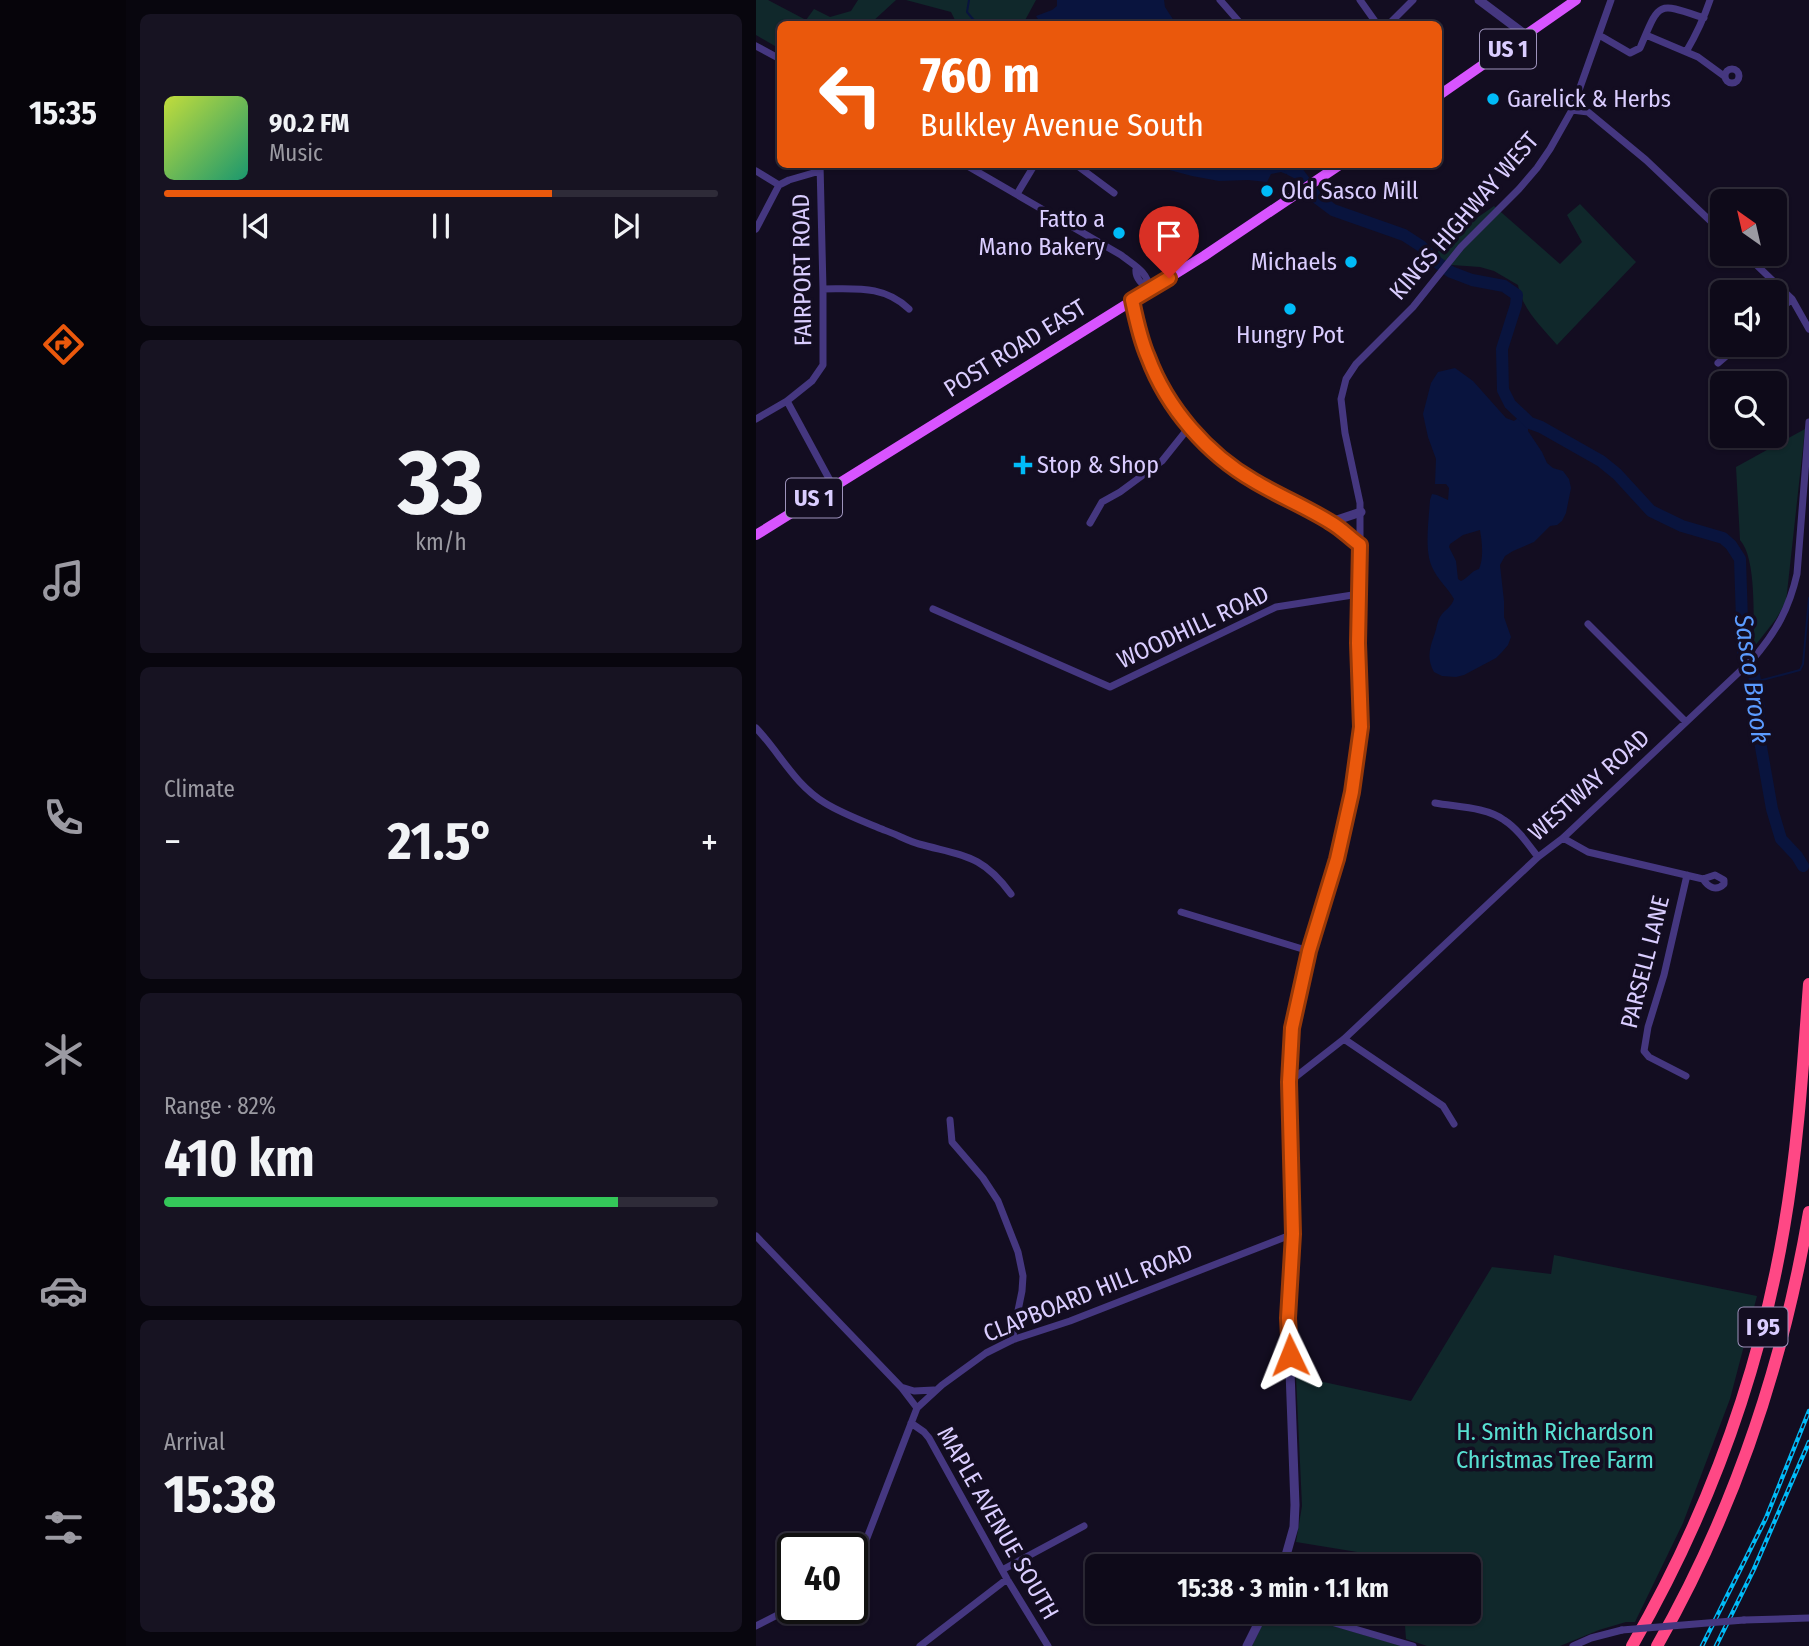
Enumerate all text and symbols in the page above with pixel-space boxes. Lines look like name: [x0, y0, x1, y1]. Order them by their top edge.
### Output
road number: US 1: [1480, 30, 1536, 68]
text: 760 m: [920, 46, 1040, 105]
icon: left: [805, 49, 896, 140]
place label: Garelick & Herbs: [1507, 85, 1671, 113]
marker: Garelick & Herbs: [1485, 91, 1501, 107]
text: 15:35: [29, 94, 97, 132]
text: Bulkley Avenue South: [920, 106, 1204, 144]
text: 90.2 FM: [269, 108, 350, 139]
street label: KINGS HIGHWAY WEST: [1384, 127, 1544, 305]
text: Music: [269, 139, 323, 167]
place label: Old Sasco Mill: [1281, 177, 1418, 205]
marker: Old Sasco Mill: [1259, 183, 1275, 199]
north arrow: [1710, 189, 1787, 266]
map controls: [1710, 189, 1787, 448]
street label: FAIRPORT ROAD: [787, 193, 817, 347]
place label: Fatto a Mano Bakery: [978, 205, 1105, 261]
pin: [1139, 206, 1199, 278]
icon: previous: [237, 207, 275, 245]
icon: pause: [422, 207, 460, 245]
icon: next: [607, 207, 645, 245]
icon: arrive: [1150, 217, 1188, 255]
marker: Fatto a Mano Bakery: [1111, 225, 1127, 241]
place label: Michaels: [1251, 248, 1337, 276]
marker: Michaels: [1343, 254, 1359, 270]
button: sound: [1710, 280, 1787, 357]
street label: POST ROAD EAST: [939, 293, 1091, 403]
marker: Hungry Pot: [1282, 301, 1298, 317]
icon: directions: [39, 320, 88, 369]
place label: Hungry Pot: [1236, 321, 1344, 349]
button: search: [1710, 371, 1787, 448]
text: 33: [398, 428, 484, 537]
place label: Stop & Shop: [1037, 451, 1159, 479]
marker: Stop & Shop: [1015, 457, 1031, 473]
road number: US 1: [786, 478, 842, 518]
text: km/h: [415, 528, 467, 556]
icon: music: [39, 556, 88, 605]
street label: WOODHILL ROAD: [1113, 580, 1273, 674]
water label: Sasco Brook: [1727, 611, 1776, 746]
street label: WESTWAY ROAD: [1523, 723, 1655, 847]
text: Climate: [164, 775, 235, 803]
icon: phone: [39, 793, 88, 842]
text: 21.5°: [387, 810, 494, 873]
text: −: [164, 819, 181, 865]
text: +: [701, 819, 718, 865]
street label: PARSELL LANE: [1615, 893, 1675, 1031]
icon: climate: [39, 1030, 88, 1079]
text: Range · 82%: [164, 1092, 276, 1120]
text: 410 km: [164, 1127, 315, 1190]
street label: CLAPBOARD HILL ROAD: [979, 1238, 1197, 1348]
icon: car: [39, 1266, 88, 1315]
road number: I 95: [1738, 1308, 1788, 1346]
position arrow: [1253, 1318, 1327, 1392]
park label: H. Smith Richardson Christmas Tree Farm: [1456, 1418, 1654, 1474]
street label: MAPLE AVENUE SOUTH: [931, 1422, 1065, 1624]
text: Arrival: [164, 1428, 225, 1456]
text: 15:38: [164, 1463, 276, 1526]
icon: filters: [39, 1503, 88, 1552]
speed limit sign: 40: [777, 1533, 868, 1624]
text: 15:38 · 3 min · 1.1 km: [1177, 1573, 1389, 1604]

